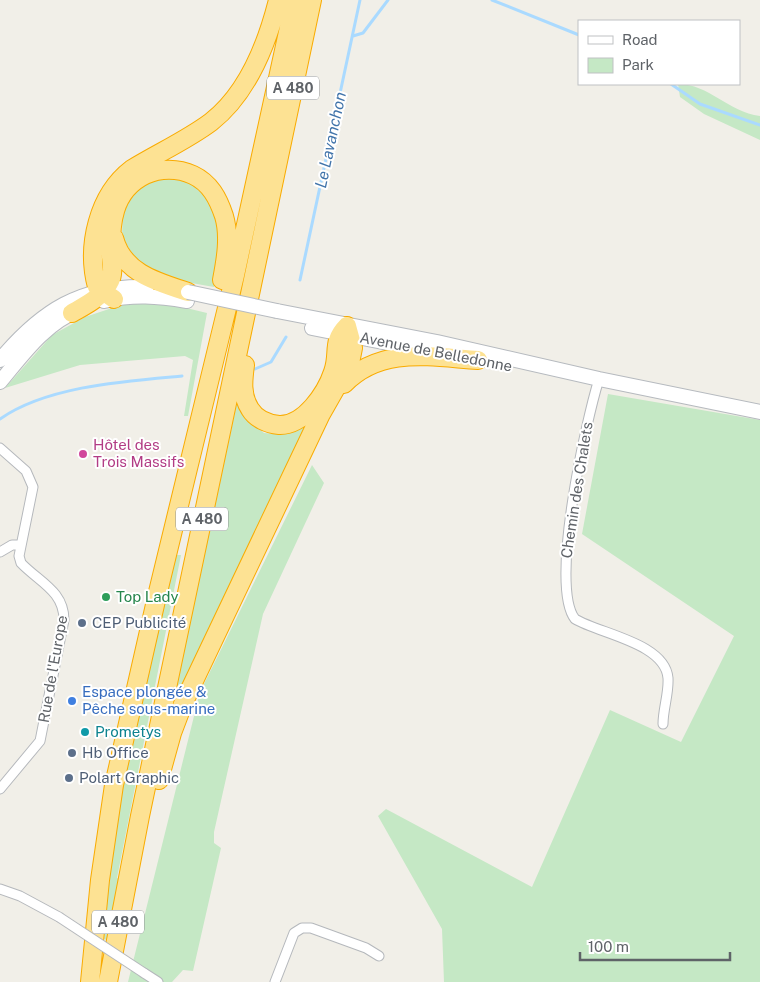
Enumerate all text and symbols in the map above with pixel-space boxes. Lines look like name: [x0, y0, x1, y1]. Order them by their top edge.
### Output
legend: [578, 20, 740, 85]
text: Road: [622, 31, 658, 48]
text: Park: [622, 56, 654, 73]
road number: A 480: [267, 76, 319, 100]
water label: Le Lavanchon: [311, 90, 350, 190]
street label: Avenue de Belledonne: [359, 328, 514, 375]
street label: Chemin des Chalets: [557, 420, 596, 559]
place label: Hôtel des Trois Massifs: [93, 436, 184, 470]
marker: Hôtel des Trois Massifs: [77, 448, 89, 460]
road number: A 480: [176, 508, 228, 530]
place label: Top Lady: [116, 588, 179, 605]
marker: Top Lady: [100, 591, 112, 603]
street label: Rue de l'Europe: [35, 614, 70, 724]
place label: CEP Publicité: [92, 614, 186, 631]
marker: CEP Publicité: [76, 617, 88, 629]
place label: Espace plongée & Pêche sous-marine: [82, 683, 215, 717]
marker: Espace plongée & Pêche sous-marine: [66, 695, 78, 707]
place label: Prometys: [95, 723, 161, 740]
marker: Prometys: [79, 726, 91, 738]
place label: Hb Office: [82, 744, 149, 761]
marker: Hb Office: [66, 747, 78, 759]
place label: Polart Graphic: [79, 769, 179, 786]
marker: Polart Graphic: [63, 772, 75, 784]
road number: A 480: [92, 910, 144, 934]
scale bar: [580, 930, 730, 962]
text: 100 m: [588, 938, 629, 955]

